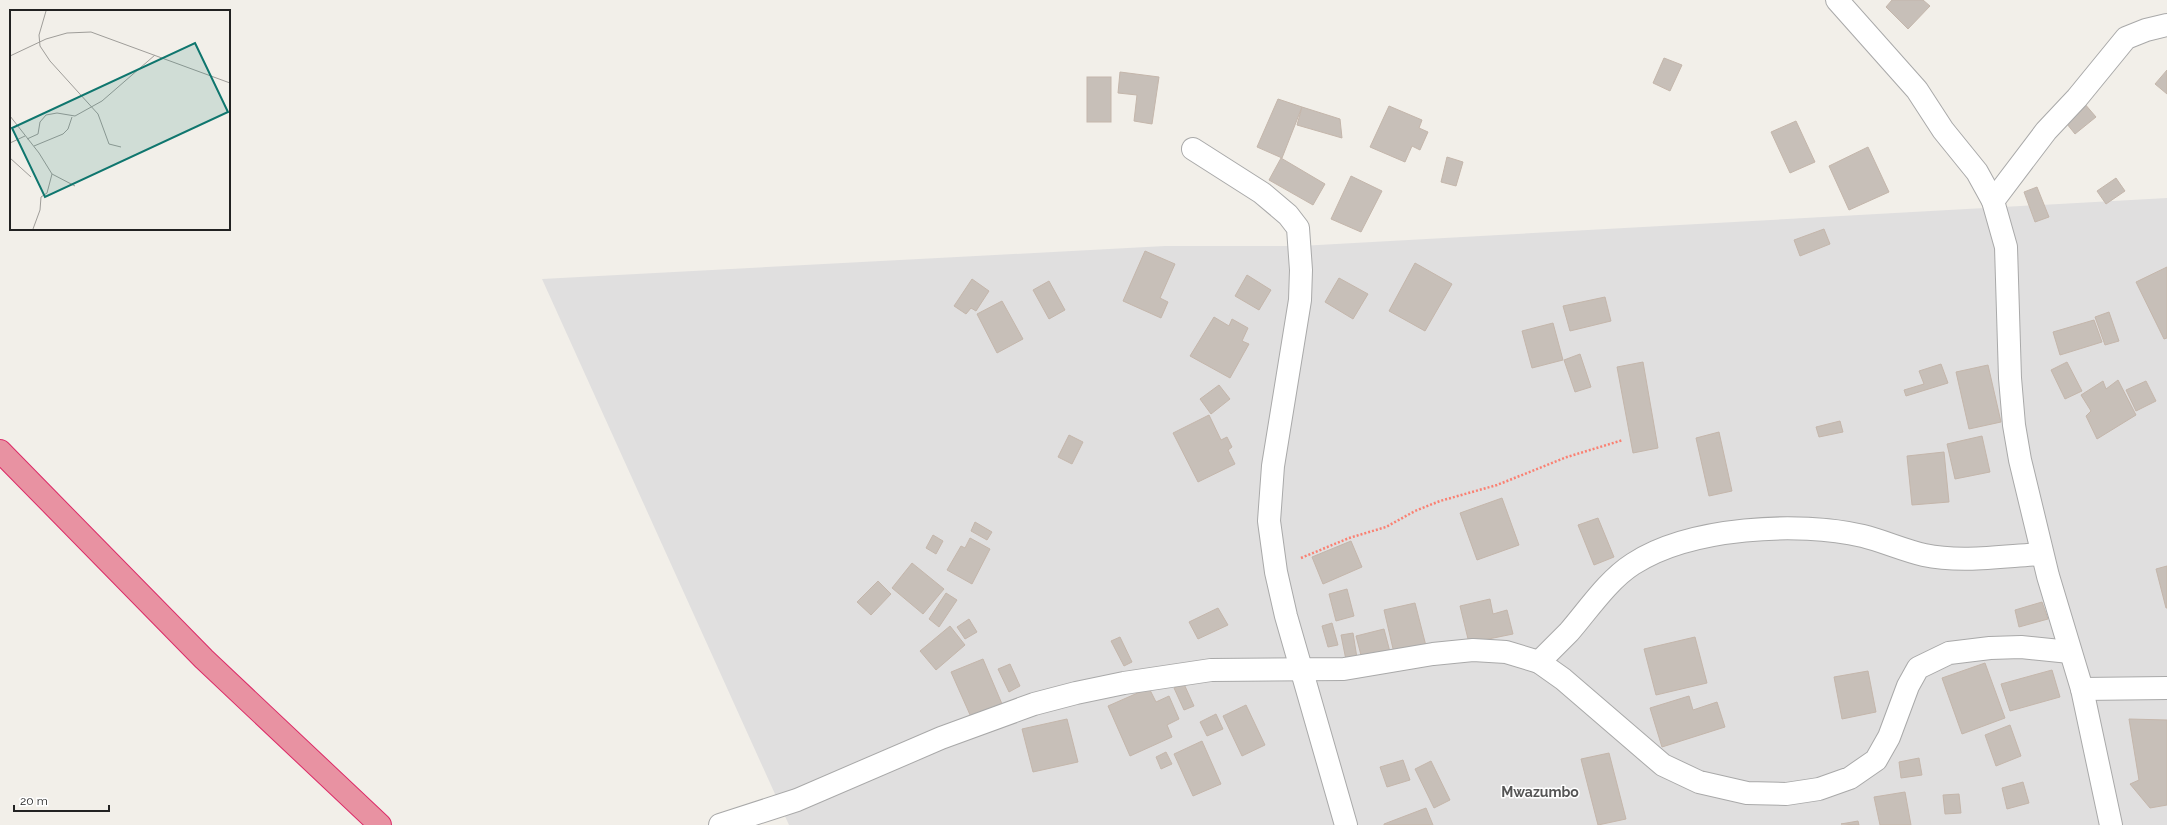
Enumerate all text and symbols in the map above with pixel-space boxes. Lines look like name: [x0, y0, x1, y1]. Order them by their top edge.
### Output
inset map: [10, 10, 230, 230]
district label: Mwazumbo: [1501, 784, 1579, 800]
scale bar: [14, 787, 109, 813]
text: 20 m: [20, 794, 48, 808]

